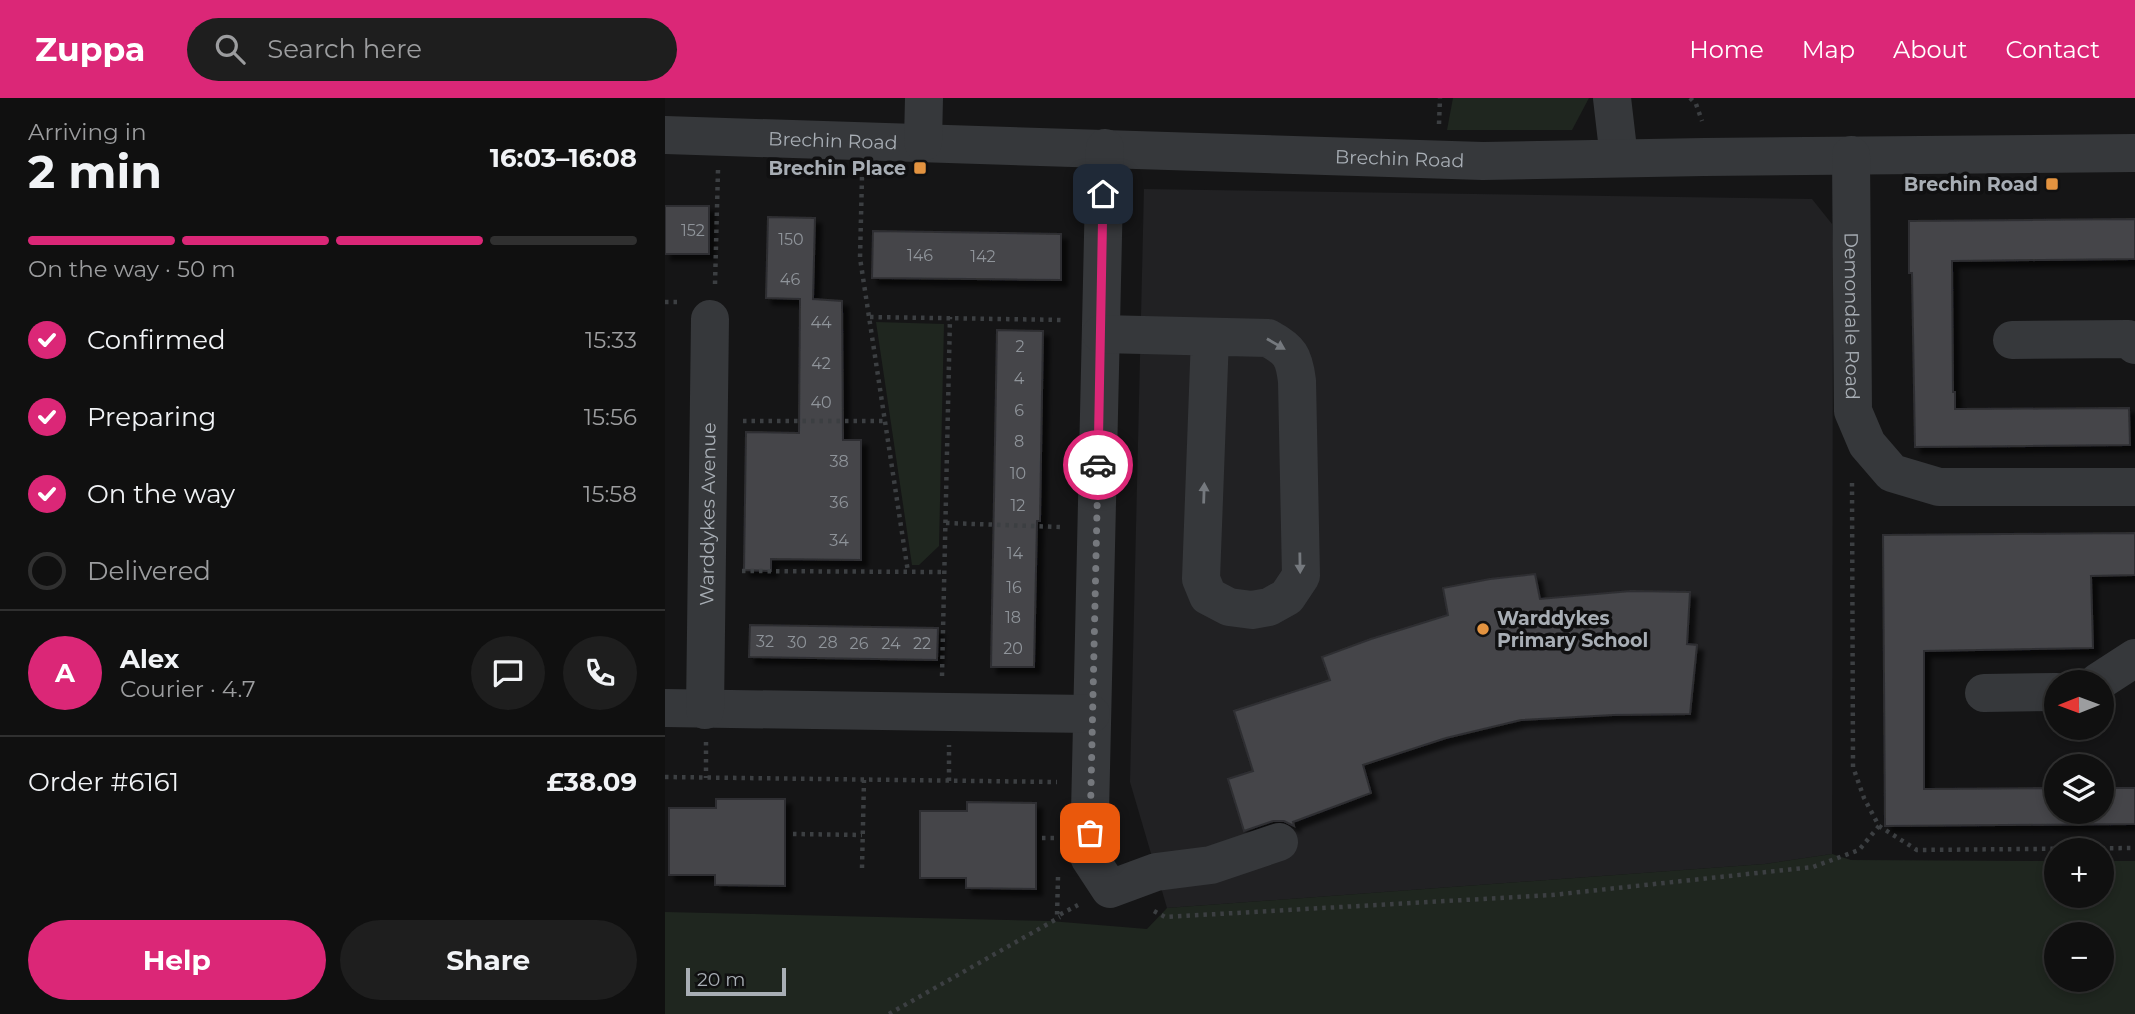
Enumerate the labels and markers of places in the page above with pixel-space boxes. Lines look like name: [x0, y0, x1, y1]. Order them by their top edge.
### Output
place label: Brechin Place: [768, 157, 906, 180]
marker: Brechin Place: [912, 160, 928, 176]
pin: [1073, 164, 1133, 224]
place label: Brechin Road: [1904, 173, 2038, 196]
marker: Brechin Road: [2044, 176, 2060, 192]
place label: Warddykes Primary School: [1497, 607, 1648, 652]
marker: Warddykes Primary School: [1475, 621, 1491, 637]
pin: [1060, 803, 1120, 863]

